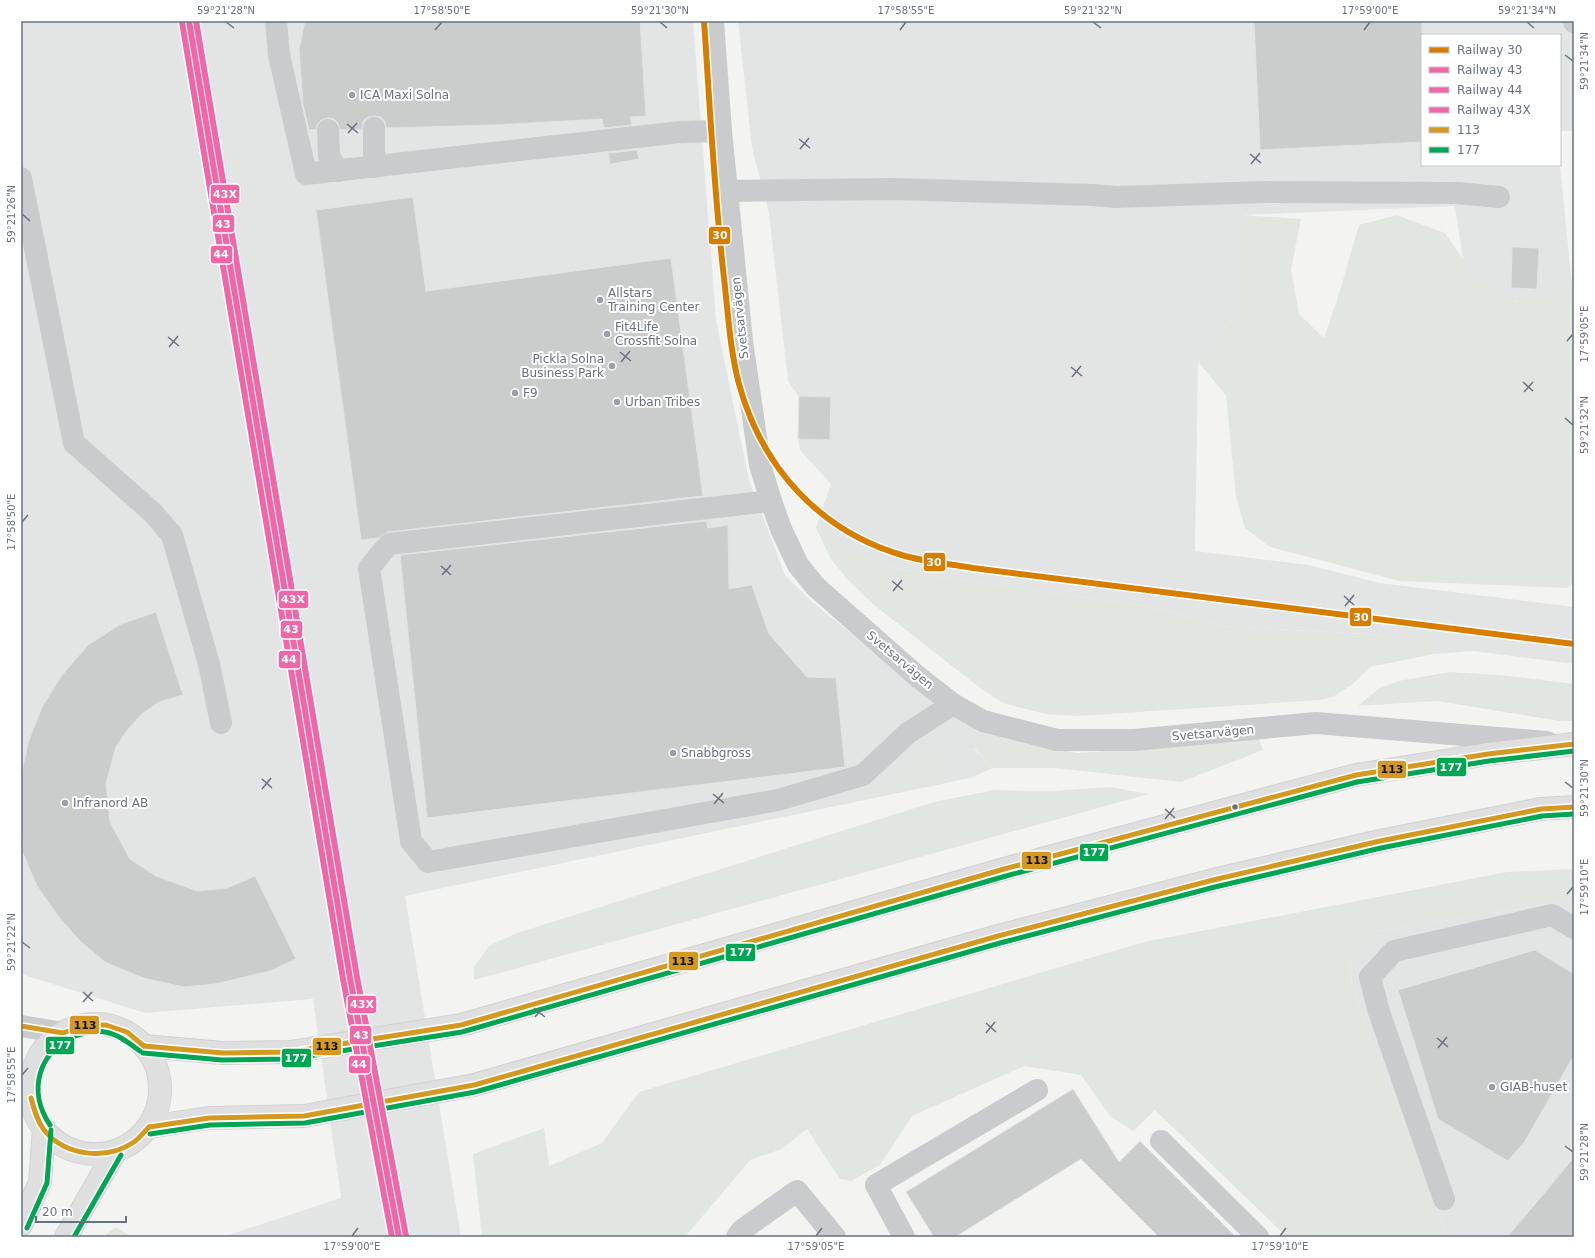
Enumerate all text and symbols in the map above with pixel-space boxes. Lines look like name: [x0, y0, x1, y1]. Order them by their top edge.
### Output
text: 59°21'28"N: [197, 5, 255, 16]
text: 17°58'50"E: [414, 5, 470, 16]
text: 59°21'30"N: [631, 5, 689, 16]
text: 17°58'55"E: [878, 5, 934, 16]
text: 59°21'32"N: [1064, 5, 1122, 16]
text: 17°59'00"E: [1342, 5, 1398, 16]
text: 59°21'34"N: [1498, 5, 1556, 16]
text: 59°21'34"N: [1579, 32, 1590, 90]
legend: [1421, 34, 1561, 166]
text: Railway 30: [1457, 43, 1522, 57]
text: Railway 43: [1457, 63, 1522, 77]
text: Railway 44: [1457, 83, 1522, 97]
place label: ICA Maxi Solna: [360, 88, 449, 102]
marker: ICA Maxi Solna: [347, 90, 357, 100]
text: Railway 43X: [1457, 103, 1531, 117]
text: 113: [1457, 123, 1480, 137]
text: 177: [1457, 143, 1480, 157]
line badge: 43X: [210, 184, 240, 204]
text: 59°21'26"N: [6, 185, 17, 243]
text: 43X: [213, 188, 237, 201]
line badge: 43: [212, 214, 235, 233]
text: 43: [215, 218, 231, 231]
line badge: 30: [708, 226, 731, 245]
text: 30: [712, 229, 728, 242]
line badge: 44: [210, 245, 233, 264]
text: 44: [213, 248, 229, 261]
street label: Svetsarvägen: [729, 276, 751, 360]
place label: Allstars Training Center: [607, 286, 700, 314]
marker: Allstars Training Center: [595, 295, 605, 305]
text: 17°59'05"E: [1579, 306, 1590, 362]
place label: Fit4Life Crossfit Solna: [615, 320, 697, 348]
marker: Fit4Life Crossfit Solna: [602, 329, 612, 339]
place label: Pickla Solna Business Park: [521, 352, 604, 380]
marker: Pickla Solna Business Park: [607, 361, 617, 371]
place label: F9: [523, 386, 538, 400]
marker: F9: [510, 388, 520, 398]
place label: Urban Tribes: [625, 395, 700, 409]
text: 59°21'32"N: [1579, 396, 1590, 454]
marker: Urban Tribes: [612, 397, 622, 407]
text: 17°58'50"E: [6, 494, 17, 550]
line badge: 30: [923, 552, 946, 572]
text: 30: [926, 556, 942, 569]
line badge: 43X: [278, 590, 309, 609]
text: 43X: [281, 593, 305, 606]
line badge: 30: [1349, 607, 1372, 627]
text: 30: [1353, 611, 1369, 624]
line badge: 43: [280, 620, 303, 639]
text: 43: [283, 623, 299, 636]
street label: Svetsarvägen: [864, 628, 936, 692]
line badge: 44: [278, 650, 301, 669]
text: 44: [281, 653, 297, 666]
street label: Svetsarvägen: [1171, 722, 1255, 744]
place label: Snabbgross: [681, 746, 751, 760]
marker: Snabbgross: [668, 748, 678, 758]
line badge: 177: [1436, 757, 1467, 777]
text: 59°21'30"N: [1579, 759, 1590, 817]
line badge: 113: [1377, 760, 1407, 779]
text: 177: [1440, 761, 1462, 774]
text: 113: [1381, 763, 1403, 776]
place label: Infranord AB: [73, 796, 148, 810]
marker: Infranord AB: [60, 798, 70, 808]
unlabelled marker: [1230, 802, 1240, 812]
line badge: 177: [1079, 843, 1109, 862]
text: 177: [1083, 846, 1105, 859]
line badge: 113: [1021, 851, 1052, 870]
text: 113: [1026, 854, 1048, 867]
text: 17°59'10"E: [1579, 859, 1590, 915]
text: 59°21'22"N: [6, 913, 17, 971]
line badge: 177: [725, 943, 756, 962]
text: 177: [730, 946, 752, 959]
line badge: 113: [668, 951, 699, 971]
text: 113: [672, 955, 694, 968]
line badge: 43X: [347, 995, 377, 1014]
text: 43X: [350, 998, 374, 1011]
line badge: 113: [69, 1015, 100, 1035]
text: 113: [74, 1019, 96, 1032]
line badge: 43: [349, 1025, 372, 1045]
text: 43: [353, 1029, 369, 1042]
line badge: 177: [45, 1036, 75, 1055]
line badge: 113: [312, 1037, 342, 1056]
text: 177: [49, 1039, 71, 1052]
text: 113: [316, 1040, 338, 1053]
text: 17°58'55"E: [6, 1047, 17, 1103]
line badge: 177: [281, 1048, 312, 1068]
text: 177: [285, 1052, 307, 1065]
line badge: 44: [348, 1055, 371, 1074]
text: 44: [351, 1058, 367, 1071]
place label: GIAB-huset: [1500, 1080, 1567, 1094]
marker: GIAB-huset: [1487, 1082, 1497, 1092]
text: 59°21'28"N: [1579, 1123, 1590, 1181]
scale bar: [36, 1198, 126, 1224]
text: 20 m: [42, 1205, 73, 1219]
text: 17°59'00"E: [324, 1241, 380, 1252]
text: 17°59'05"E: [788, 1241, 844, 1252]
text: 17°59'10"E: [1252, 1241, 1308, 1252]

